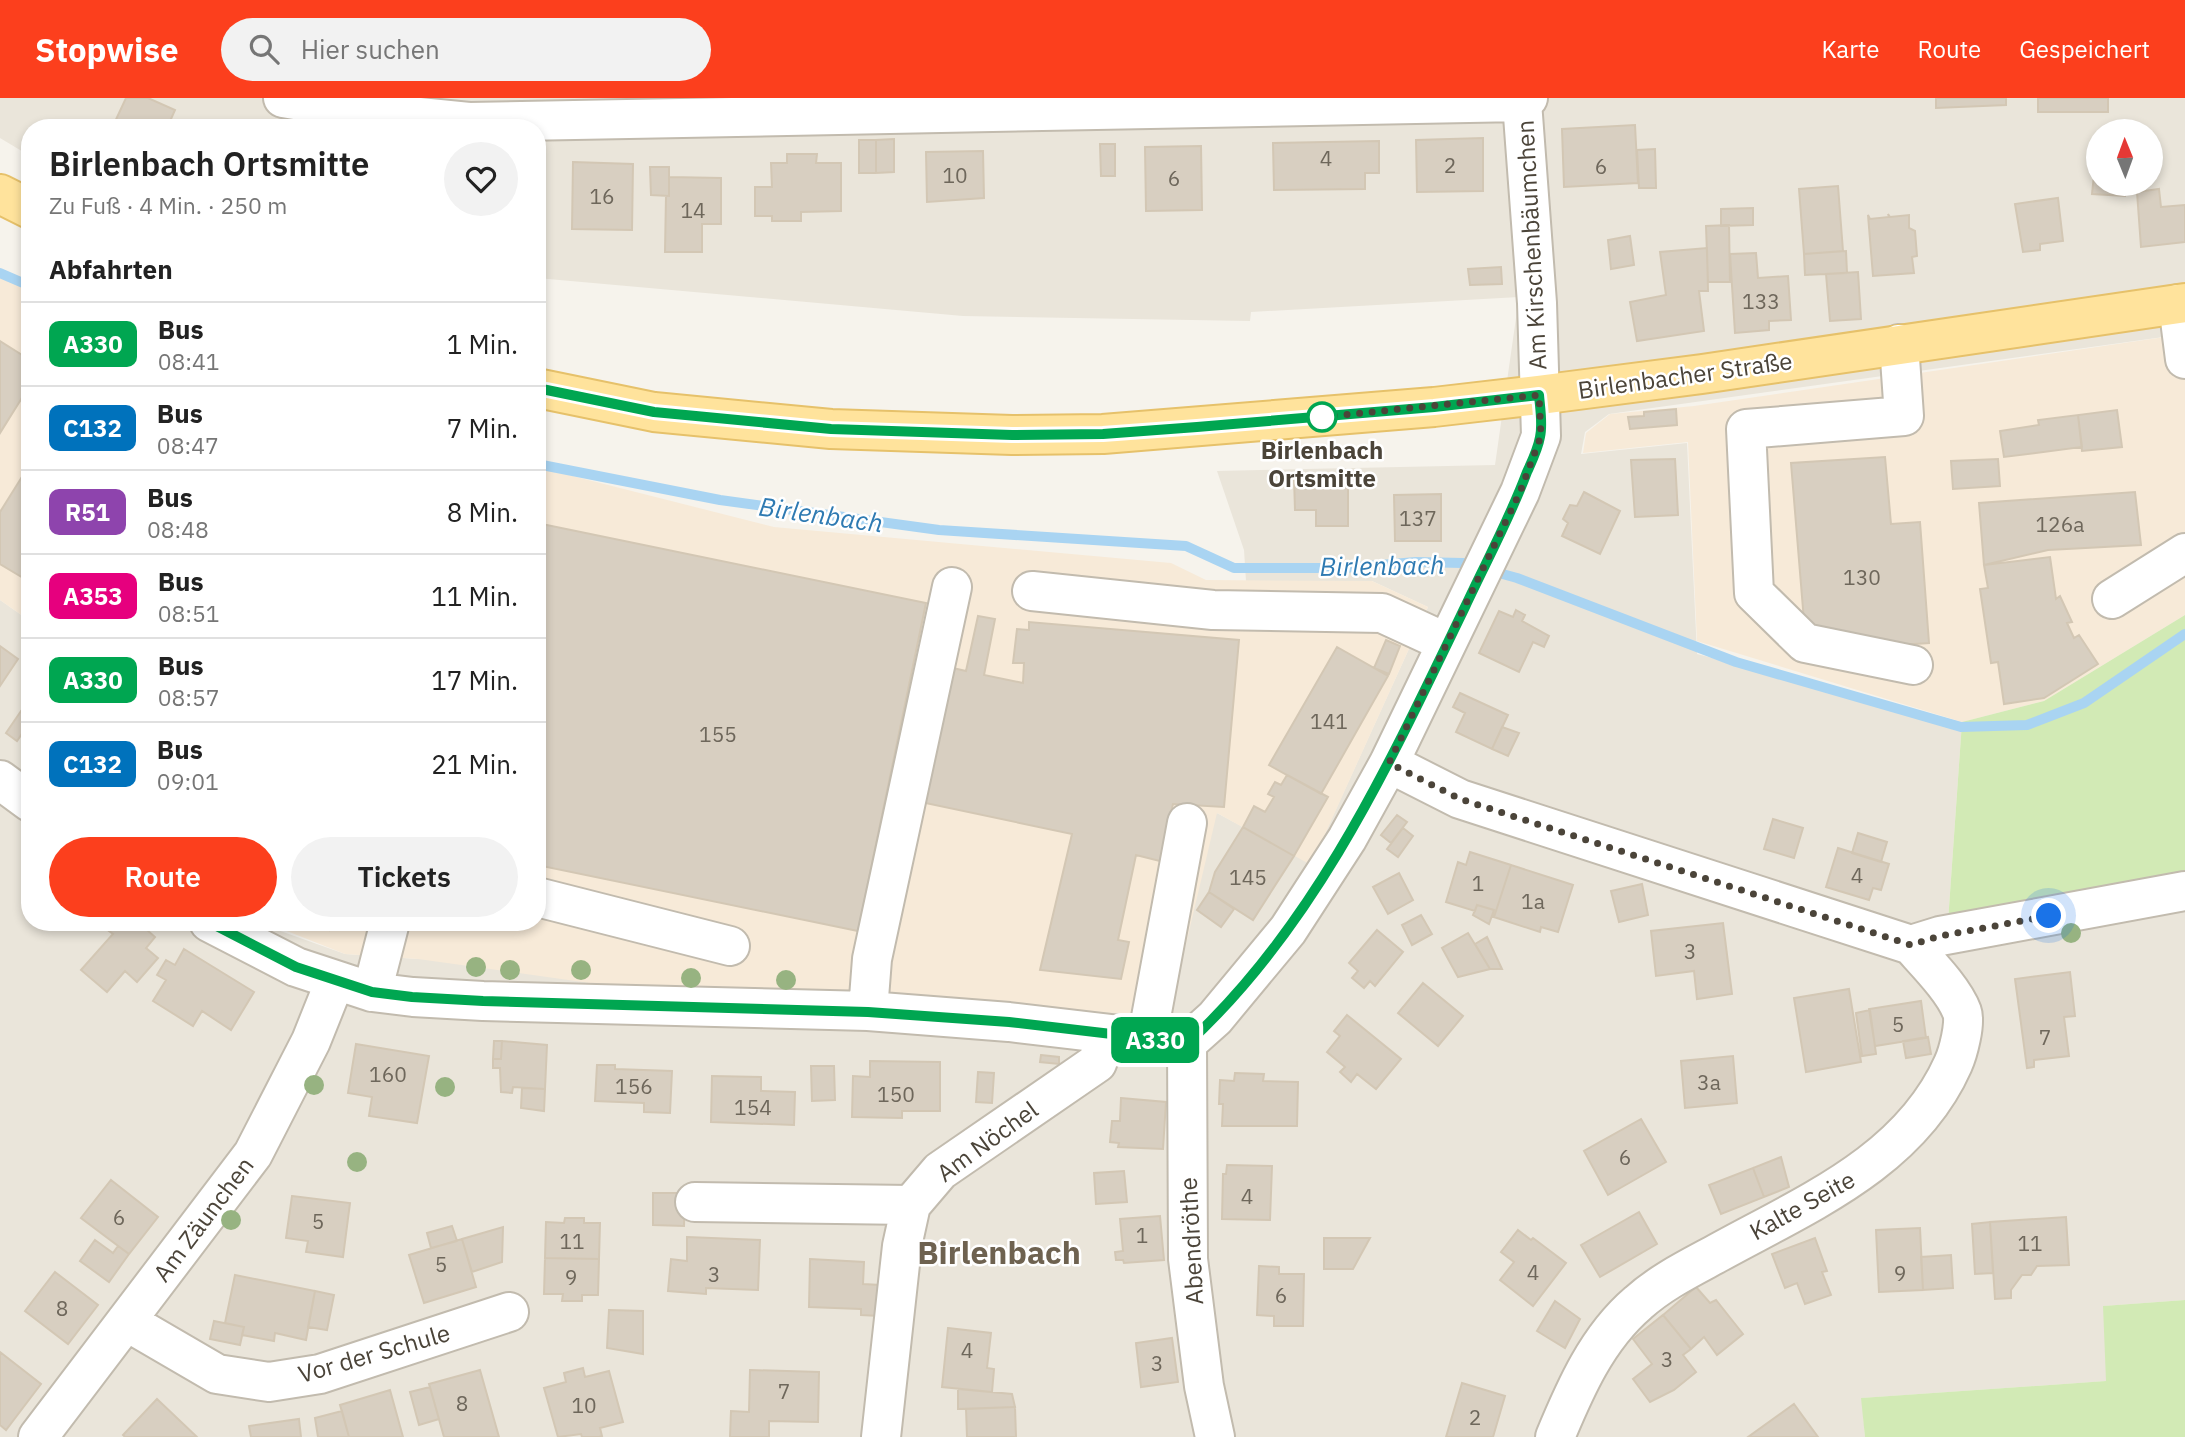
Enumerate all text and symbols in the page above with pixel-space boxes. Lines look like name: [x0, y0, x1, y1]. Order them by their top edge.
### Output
search box: [221, 18, 711, 81]
text: Stopwise: [35, 28, 179, 71]
icon: search: [245, 30, 283, 68]
text: Hier suchen: [301, 32, 440, 66]
text: Karte: [1821, 33, 1880, 65]
text: Route: [1918, 33, 1981, 65]
text: Gespeichert: [2019, 33, 2150, 65]
street label: Am Kirschenbäumchen: [1508, 119, 1554, 371]
north arrow: [2086, 119, 2163, 196]
map controls: [2086, 119, 2163, 196]
text: Birlenbach Ortsmitte: [49, 142, 369, 185]
button: heart: [444, 142, 518, 216]
house number: 4: [1320, 144, 1332, 172]
house number: 2: [1444, 151, 1456, 179]
house number: 6: [1595, 152, 1607, 180]
house number: 10: [942, 161, 968, 189]
house number: 6: [1168, 164, 1180, 192]
house number: 16: [589, 182, 615, 210]
text: Zu Fuß · 4 Min. · 250 m: [49, 190, 287, 220]
house number: 14: [680, 196, 706, 224]
text: Abfahrten: [49, 252, 173, 286]
house number: 133: [1742, 287, 1780, 315]
text: Bus: [158, 312, 204, 346]
text: 1 Min.: [447, 327, 518, 361]
text: A330: [63, 328, 123, 360]
street label: Birlenbacher Straße: [1576, 344, 1794, 406]
text: 08:41: [158, 346, 220, 376]
text: Bus: [157, 396, 203, 430]
marker: Birlenbach Ortsmitte: [1307, 402, 1337, 432]
text: 7 Min.: [447, 411, 518, 445]
text: C132: [63, 412, 122, 444]
text: 08:47: [157, 430, 219, 460]
place label: Birlenbach Ortsmitte: [1261, 434, 1383, 494]
text: Bus: [147, 480, 193, 514]
water label: Birlenbach: [757, 488, 885, 540]
text: 8 Min.: [447, 495, 518, 529]
text: R51: [65, 496, 110, 528]
house number: 137: [1399, 504, 1437, 532]
house number: 126a: [2035, 510, 2085, 538]
text: 08:48: [147, 514, 209, 544]
water label: Birlenbach: [1319, 547, 1445, 583]
house number: 130: [1843, 563, 1881, 591]
text: Bus: [158, 564, 204, 598]
text: 11 Min.: [431, 579, 518, 613]
text: A353: [63, 580, 123, 612]
text: 08:51: [158, 598, 220, 628]
text: Bus: [158, 648, 204, 682]
text: 17 Min.: [431, 663, 518, 697]
text: A330: [63, 664, 123, 696]
text: 08:57: [158, 682, 220, 712]
house number: 141: [1310, 707, 1348, 735]
house number: 155: [699, 720, 737, 748]
text: Bus: [157, 732, 203, 766]
text: 21 Min.: [431, 747, 518, 781]
text: C132: [63, 748, 122, 780]
text: 09:01: [157, 766, 219, 796]
button: Route: [49, 837, 277, 917]
button: Tickets: [291, 837, 518, 917]
house number: 4: [1851, 861, 1863, 889]
house number: 145: [1229, 863, 1267, 891]
house number: 1: [1472, 869, 1484, 897]
house number: 1a: [1521, 887, 1545, 915]
your location: [2031, 898, 2066, 933]
house number: 3: [1684, 937, 1696, 965]
house number: 5: [1892, 1010, 1904, 1038]
line badge: A330: [1106, 1017, 1204, 1063]
house number: 7: [2039, 1023, 2051, 1051]
text: A330: [1125, 1024, 1185, 1056]
house number: 160: [369, 1060, 407, 1088]
house number: 3a: [1697, 1068, 1721, 1096]
house number: 156: [615, 1072, 653, 1100]
house number: 150: [877, 1080, 915, 1108]
house number: 154: [734, 1093, 772, 1121]
street label: Am Nöchel: [930, 1093, 1044, 1189]
house number: 6: [1619, 1143, 1631, 1171]
street label: Am Zäunchen: [146, 1150, 260, 1288]
street label: Kalte Seite: [1744, 1163, 1860, 1247]
street label: Abendröthe: [1172, 1177, 1210, 1305]
house number: 4: [1241, 1182, 1253, 1210]
house number: 6: [113, 1203, 125, 1231]
house number: 5: [312, 1207, 324, 1235]
house number: 1: [1136, 1221, 1148, 1249]
house number: 11: [559, 1227, 585, 1255]
house number: 11: [2017, 1229, 2043, 1257]
district label: Birlenbach: [917, 1231, 1081, 1273]
house number: 5: [435, 1250, 447, 1278]
house number: 4: [1527, 1258, 1539, 1286]
house number: 9: [1894, 1259, 1906, 1287]
house number: 3: [708, 1260, 720, 1288]
house number: 9: [565, 1263, 577, 1291]
house number: 6: [1275, 1281, 1287, 1309]
house number: 8: [56, 1294, 68, 1322]
street label: Vor der Schule: [294, 1316, 454, 1390]
house number: 4: [961, 1336, 973, 1364]
house number: 3: [1661, 1345, 1673, 1373]
house number: 3: [1151, 1349, 1163, 1377]
house number: 7: [778, 1377, 790, 1405]
house number: 8: [456, 1389, 468, 1417]
house number: 10: [571, 1391, 597, 1419]
house number: 2: [1469, 1403, 1481, 1431]

